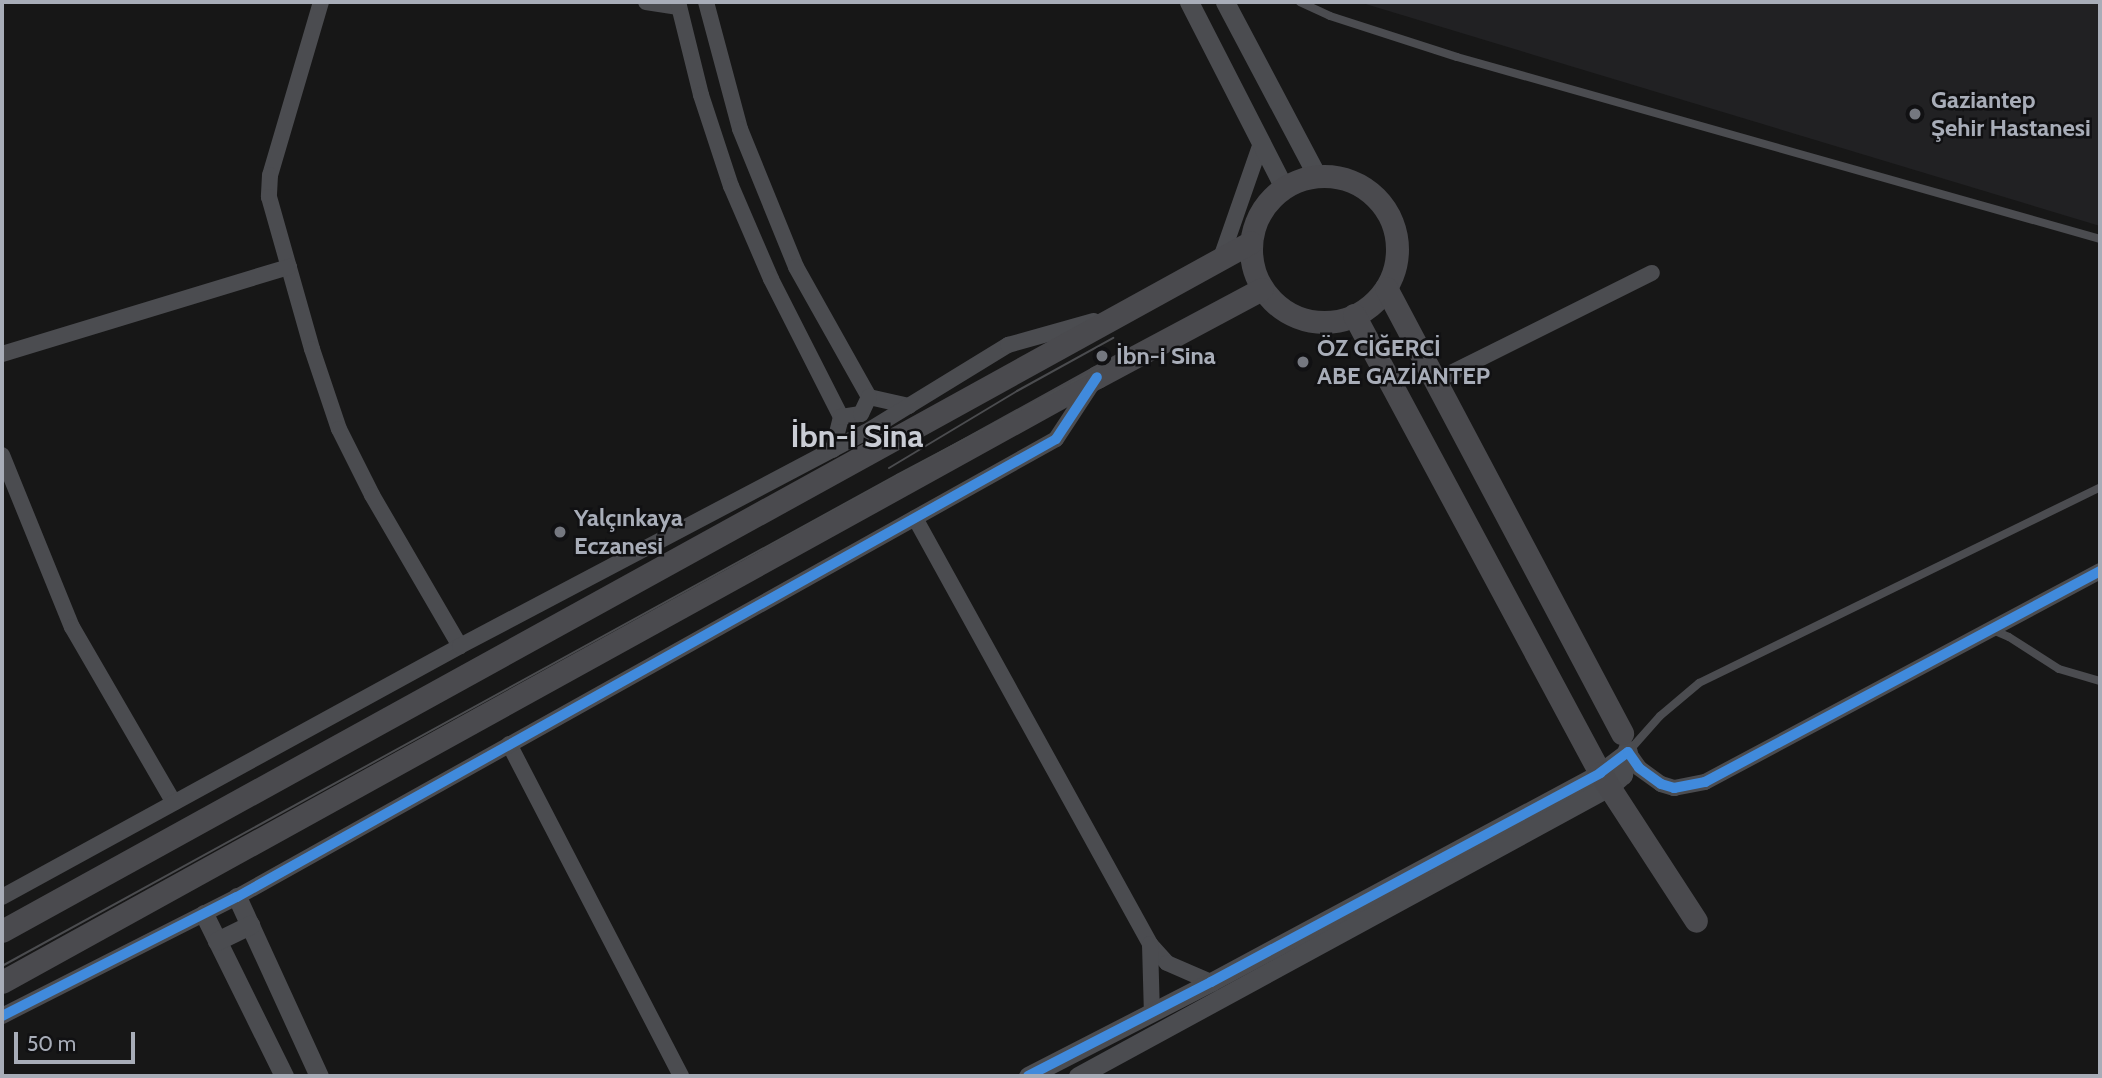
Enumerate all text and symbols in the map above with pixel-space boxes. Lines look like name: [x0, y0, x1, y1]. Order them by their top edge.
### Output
place label: Gaziantep Şehir Hastanesi: [1931, 86, 2091, 142]
marker: Gaziantep Şehir Hastanesi: [1905, 104, 1925, 124]
place label: ÖZ CİĞERCİ ABE GAZİANTEP: [1317, 334, 1490, 390]
place label: İbn-i Sina: [1116, 342, 1216, 370]
marker: İbn-i Sina: [1094, 348, 1110, 364]
marker: ÖZ CİĞERCİ ABE GAZİANTEP: [1295, 354, 1311, 370]
district label: İbn-i Sina: [791, 417, 923, 455]
place label: Yalçınkaya Eczanesi: [574, 504, 683, 560]
marker: Yalçınkaya Eczanesi: [552, 524, 568, 540]
scale bar: [18, 1018, 138, 1062]
text: 50 m: [27, 1031, 76, 1056]

